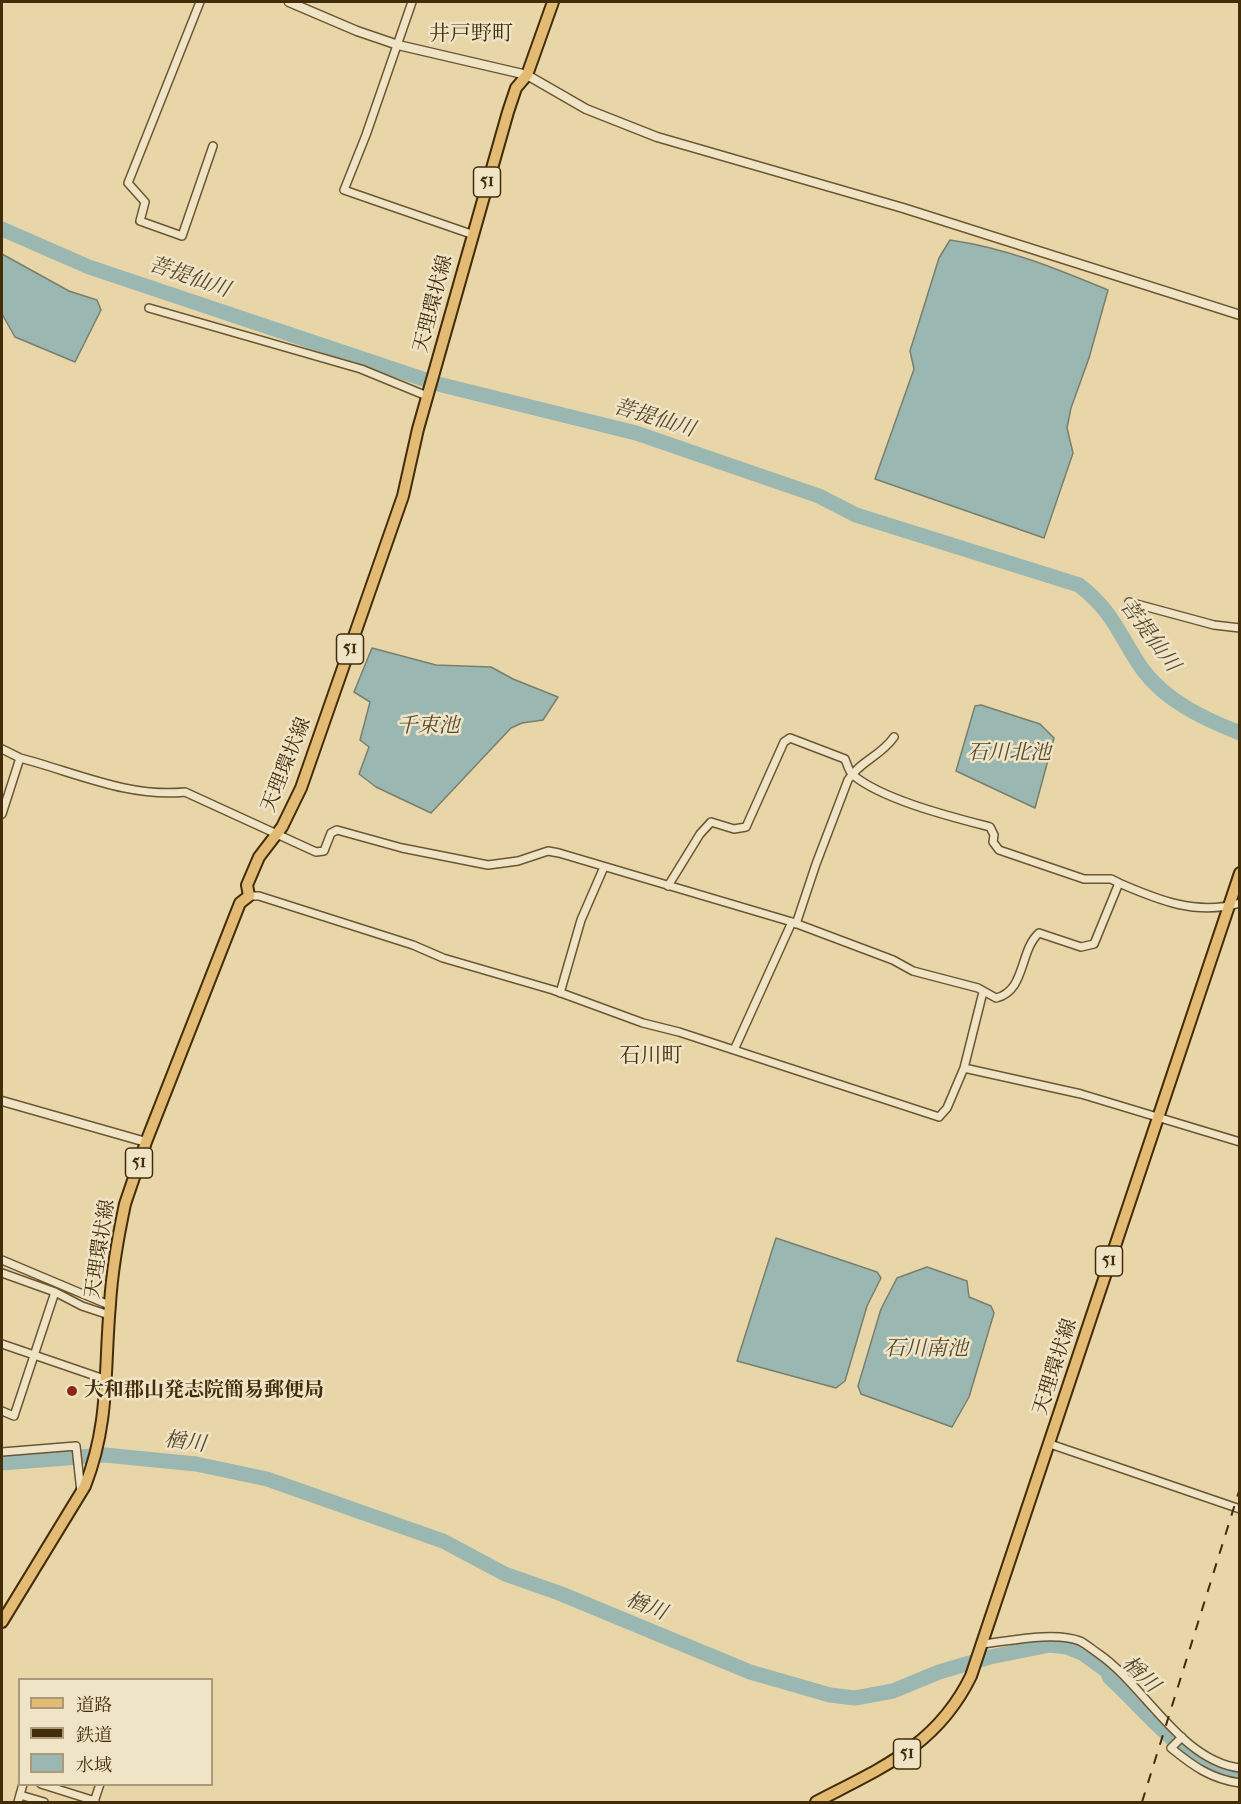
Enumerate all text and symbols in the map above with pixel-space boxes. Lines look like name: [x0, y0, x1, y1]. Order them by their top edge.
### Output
district label: 井戸野町: [429, 22, 513, 48]
road number: 51: [474, 167, 500, 197]
water label: 菩提仙川: [145, 252, 233, 304]
street label: 天理環状線: [409, 253, 459, 355]
water label: 菩提仙川: [610, 395, 698, 443]
water label: 菩提仙川: [1114, 595, 1184, 677]
road number: 51: [336, 634, 364, 664]
street label: 天理環状線: [257, 714, 317, 816]
water label: 千束池: [397, 714, 459, 740]
water label: 石川北池: [967, 741, 1051, 767]
district label: 石川町: [620, 1044, 682, 1070]
road number: 51: [126, 1148, 152, 1178]
street label: 天理環状線: [81, 1198, 121, 1300]
road number: 51: [1096, 1246, 1122, 1276]
street label: 天理環状線: [1029, 1316, 1083, 1418]
water label: 石川南池: [884, 1337, 968, 1363]
place label: 大和郡山発志院簡易郵便局: [84, 1379, 324, 1403]
marker: 大和郡山発志院簡易郵便局: [65, 1384, 79, 1398]
water label: 楢川: [163, 1428, 207, 1458]
water label: 楢川: [622, 1587, 670, 1627]
water label: 楢川: [1116, 1651, 1164, 1699]
legend: [18, 1678, 213, 1786]
text: 道路: [76, 1695, 112, 1716]
text: 鉄道: [76, 1725, 112, 1746]
road number: 51: [894, 1739, 920, 1769]
text: 水域: [76, 1755, 112, 1776]

